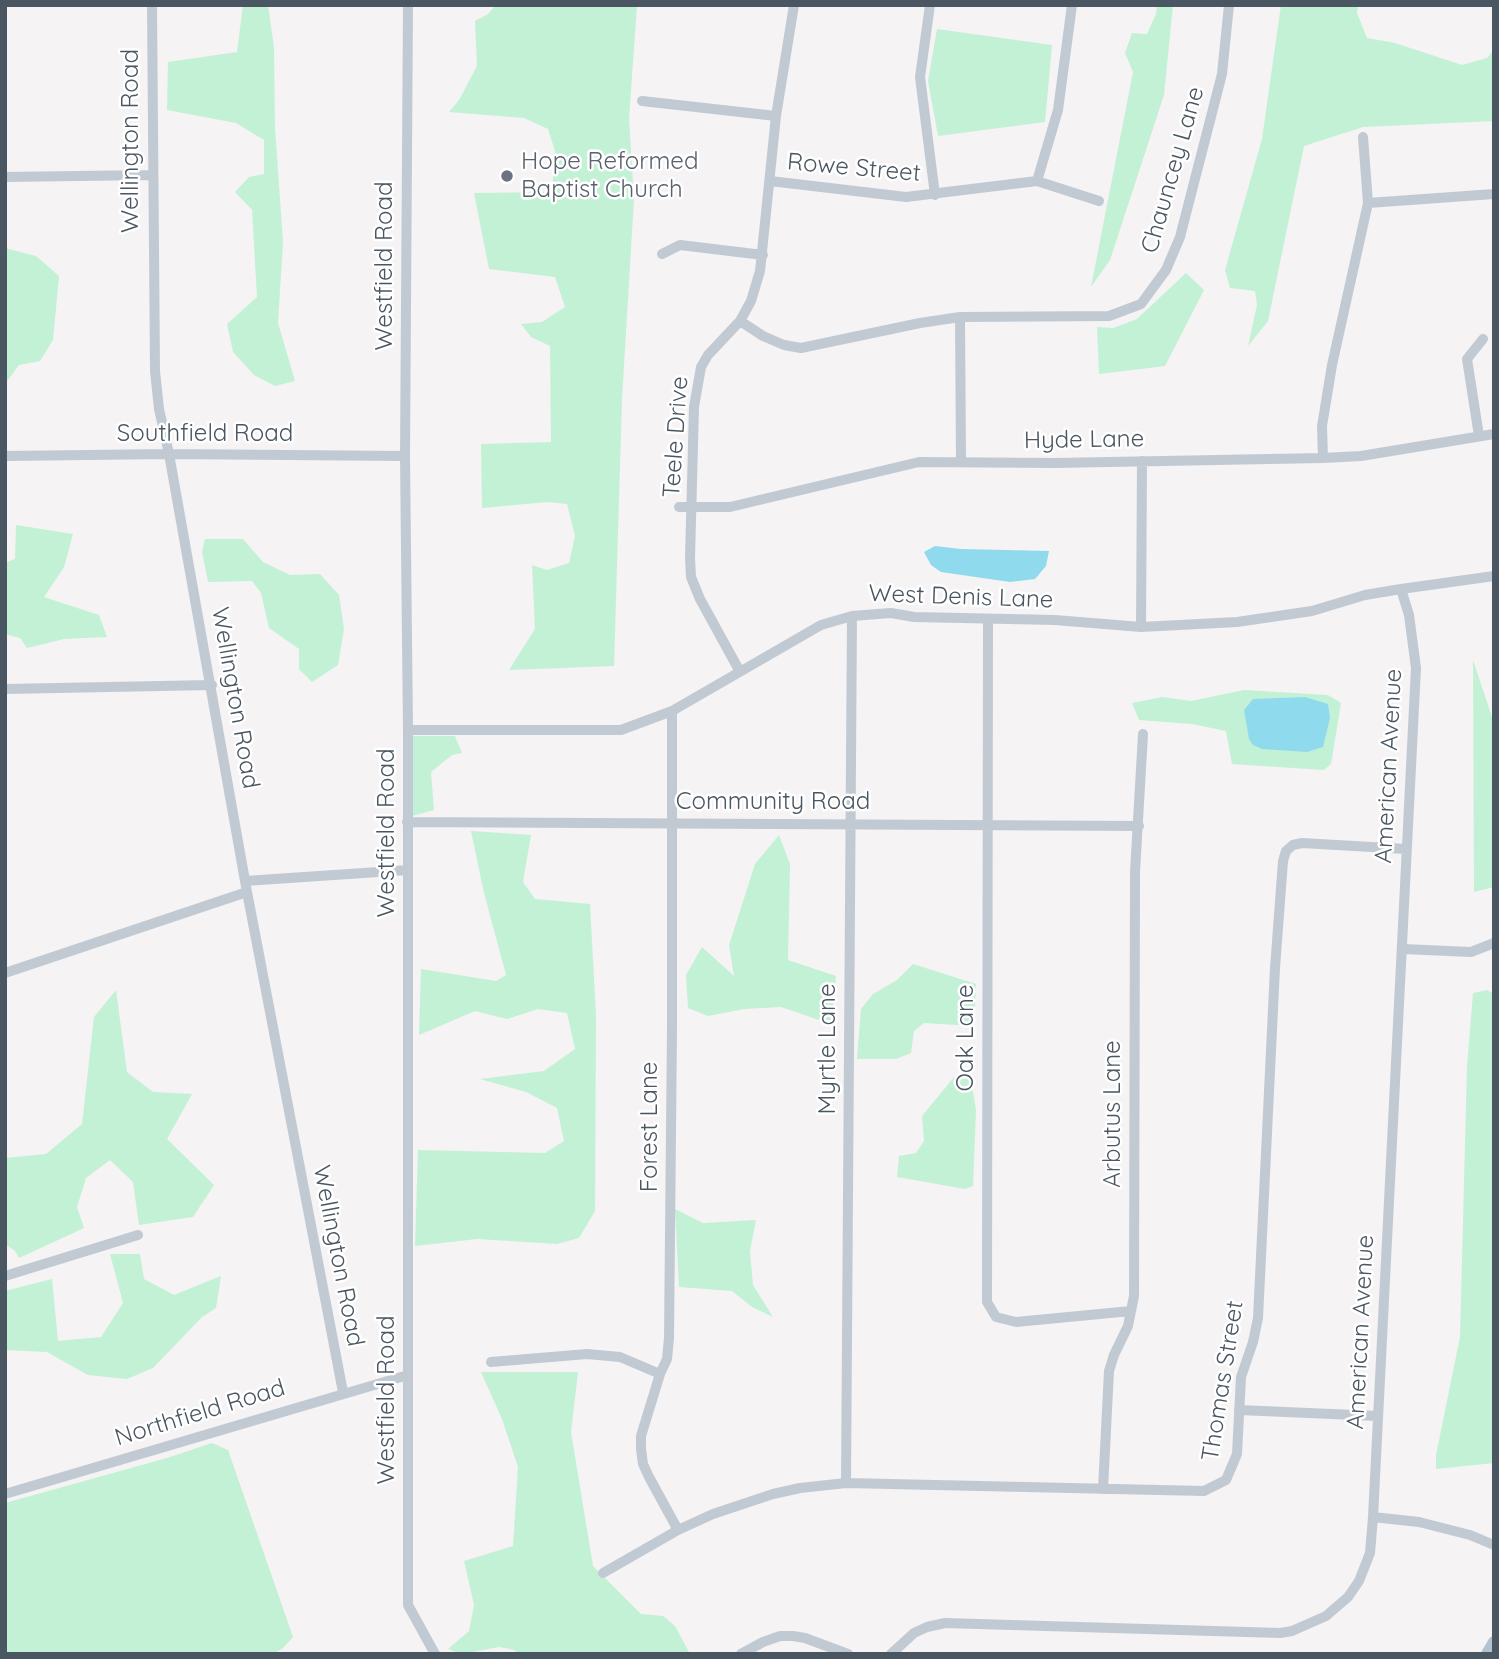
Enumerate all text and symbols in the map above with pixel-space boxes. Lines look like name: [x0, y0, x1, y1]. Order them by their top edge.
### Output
street label: Wellington Road: [117, 49, 145, 233]
street label: Chauncey Lane: [1135, 83, 1211, 257]
place label: Hope Reformed Baptist Church: [521, 148, 698, 204]
street label: Rowe Street: [786, 148, 922, 188]
marker: Hope Reformed Baptist Church: [499, 168, 515, 184]
street label: Westfield Road: [371, 181, 399, 351]
street label: Teele Drive: [657, 375, 695, 499]
street label: Southfield Road: [117, 420, 293, 448]
street label: Hyde Lane: [1024, 425, 1144, 455]
street label: West Denis Lane: [868, 579, 1054, 615]
street label: Wellington Road: [205, 605, 265, 791]
street label: American Avenue: [1370, 668, 1408, 864]
street label: Westfield Road: [373, 748, 401, 918]
street label: Community Road: [676, 788, 870, 816]
street label: Myrtle Lane: [814, 984, 842, 1114]
street label: Oak Lane: [952, 984, 980, 1092]
street label: Arbutus Lane: [1099, 1040, 1127, 1188]
street label: Forest Lane: [636, 1062, 664, 1192]
street label: Wellington Road: [306, 1163, 370, 1349]
street label: American Avenue: [1342, 1234, 1380, 1430]
street label: Thomas Street: [1196, 1299, 1250, 1463]
street label: Westfield Road: [373, 1315, 401, 1485]
street label: Northfield Road: [112, 1373, 288, 1453]

